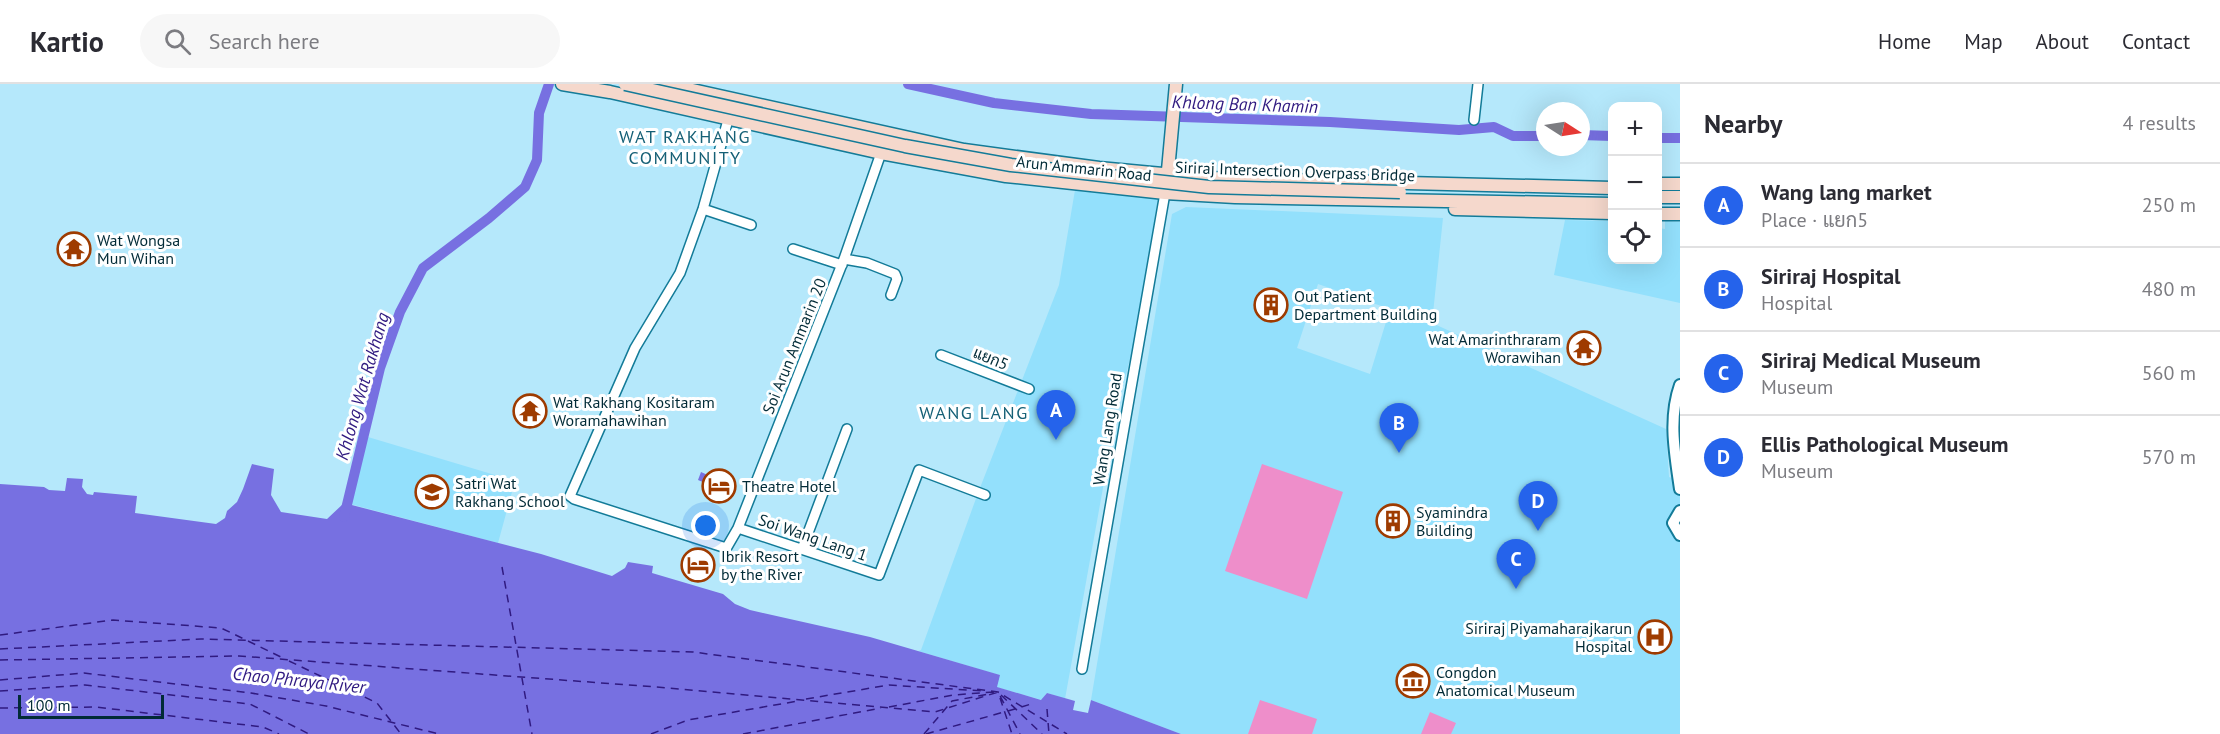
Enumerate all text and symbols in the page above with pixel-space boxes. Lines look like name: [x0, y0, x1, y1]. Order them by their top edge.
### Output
search box: [140, 14, 560, 68]
text: Kartio: [30, 23, 104, 60]
icon: search: [161, 25, 194, 58]
text: Search here: [209, 27, 320, 55]
text: Home: [1878, 28, 1931, 55]
text: Map: [1964, 28, 2003, 55]
text: About: [2036, 28, 2089, 55]
text: Contact: [2122, 28, 2190, 55]
water label: Khlong Ban Khamin: [1171, 90, 1319, 118]
north arrow: [1536, 102, 1590, 156]
map controls: [1608, 102, 1662, 264]
button: +: [1608, 102, 1662, 156]
text: Nearby: [1704, 107, 1782, 140]
text: 4 results: [2123, 110, 2196, 136]
district label: WAT RAKHANG COMMUNITY: [619, 125, 751, 169]
street label: Arun Ammarin Road: [1015, 151, 1153, 185]
button: −: [1608, 156, 1662, 210]
street label: Siriraj Intersection Overpass Bridge: [1175, 157, 1415, 185]
text: Wang lang market: [1761, 178, 1932, 206]
text: A: [1717, 192, 1730, 218]
text: 250 m: [2142, 192, 2196, 218]
text: Place · แยก5: [1761, 207, 1868, 233]
button: locate: [1608, 210, 1662, 264]
place label: Wat Wongsa Mun Wihan: [97, 230, 180, 268]
temple icon: Wat Wongsa Mun Wihan: [56, 231, 92, 267]
text: Siriraj Hospital: [1761, 262, 1901, 290]
street label: Soi Arun Ammarin 20: [758, 275, 830, 417]
text: B: [1718, 276, 1729, 302]
text: 480 m: [2142, 276, 2196, 302]
place label: Out Patient Department Building: [1294, 286, 1437, 324]
building icon: Out Patient Department Building: [1253, 287, 1289, 323]
text: Hospital: [1761, 290, 1832, 316]
water label: Khlong Wat Rakhang: [330, 309, 394, 463]
place label: Wat Amarinthraram Worawihan: [1429, 329, 1561, 367]
temple icon: Wat Amarinthraram Worawihan: [1566, 330, 1602, 366]
street label: แยก5: [970, 342, 1012, 374]
text: Siriraj Medical Museum: [1761, 346, 1981, 374]
text: C: [1718, 360, 1729, 386]
text: 560 m: [2142, 360, 2196, 386]
street label: Wang Lang Road: [1088, 371, 1126, 487]
text: Museum: [1761, 374, 1833, 400]
pin: A: [1036, 390, 1076, 440]
place label: Wat Rakhang Kositaram Woramahawihan: [553, 392, 715, 430]
temple icon: Wat Rakhang Kositaram Woramahawihan: [512, 393, 548, 429]
district label: WANG LANG: [919, 401, 1029, 424]
pin: B: [1380, 404, 1418, 453]
text: Ellis Pathological Museum: [1761, 430, 2008, 458]
text: D: [1717, 444, 1730, 470]
text: 570 m: [2142, 444, 2196, 470]
text: Museum: [1761, 458, 1833, 484]
hotel icon: Theatre Hotel: [701, 468, 737, 504]
place label: Satri Wat Rakhang School: [455, 473, 565, 511]
school or university icon: Satri Wat Rakhang School: [414, 474, 450, 510]
place label: Theatre Hotel: [742, 476, 837, 496]
pin: D: [1518, 482, 1558, 531]
place label: Syamindra Building: [1416, 502, 1488, 540]
building icon: Syamindra Building: [1375, 503, 1411, 539]
street label: Soi Wang Lang 1: [756, 509, 870, 565]
your location: [691, 511, 720, 540]
pin: C: [1496, 540, 1536, 589]
place label: Ibrik Resort by the River: [721, 546, 803, 584]
hotel icon: Ibrik Resort by the River: [680, 547, 716, 583]
place label: Siriraj Piyamaharajkarun Hospital: [1465, 618, 1632, 656]
hospital icon: Siriraj Piyamaharajkarun Hospital: [1637, 619, 1673, 655]
water label: Chao Phraya River: [232, 662, 368, 699]
place label: Congdon Anatomical Museum: [1436, 662, 1575, 700]
museum icon: Congdon Anatomical Museum: [1395, 663, 1431, 699]
scale bar: [18, 692, 164, 720]
text: 100 m: [27, 695, 70, 715]

